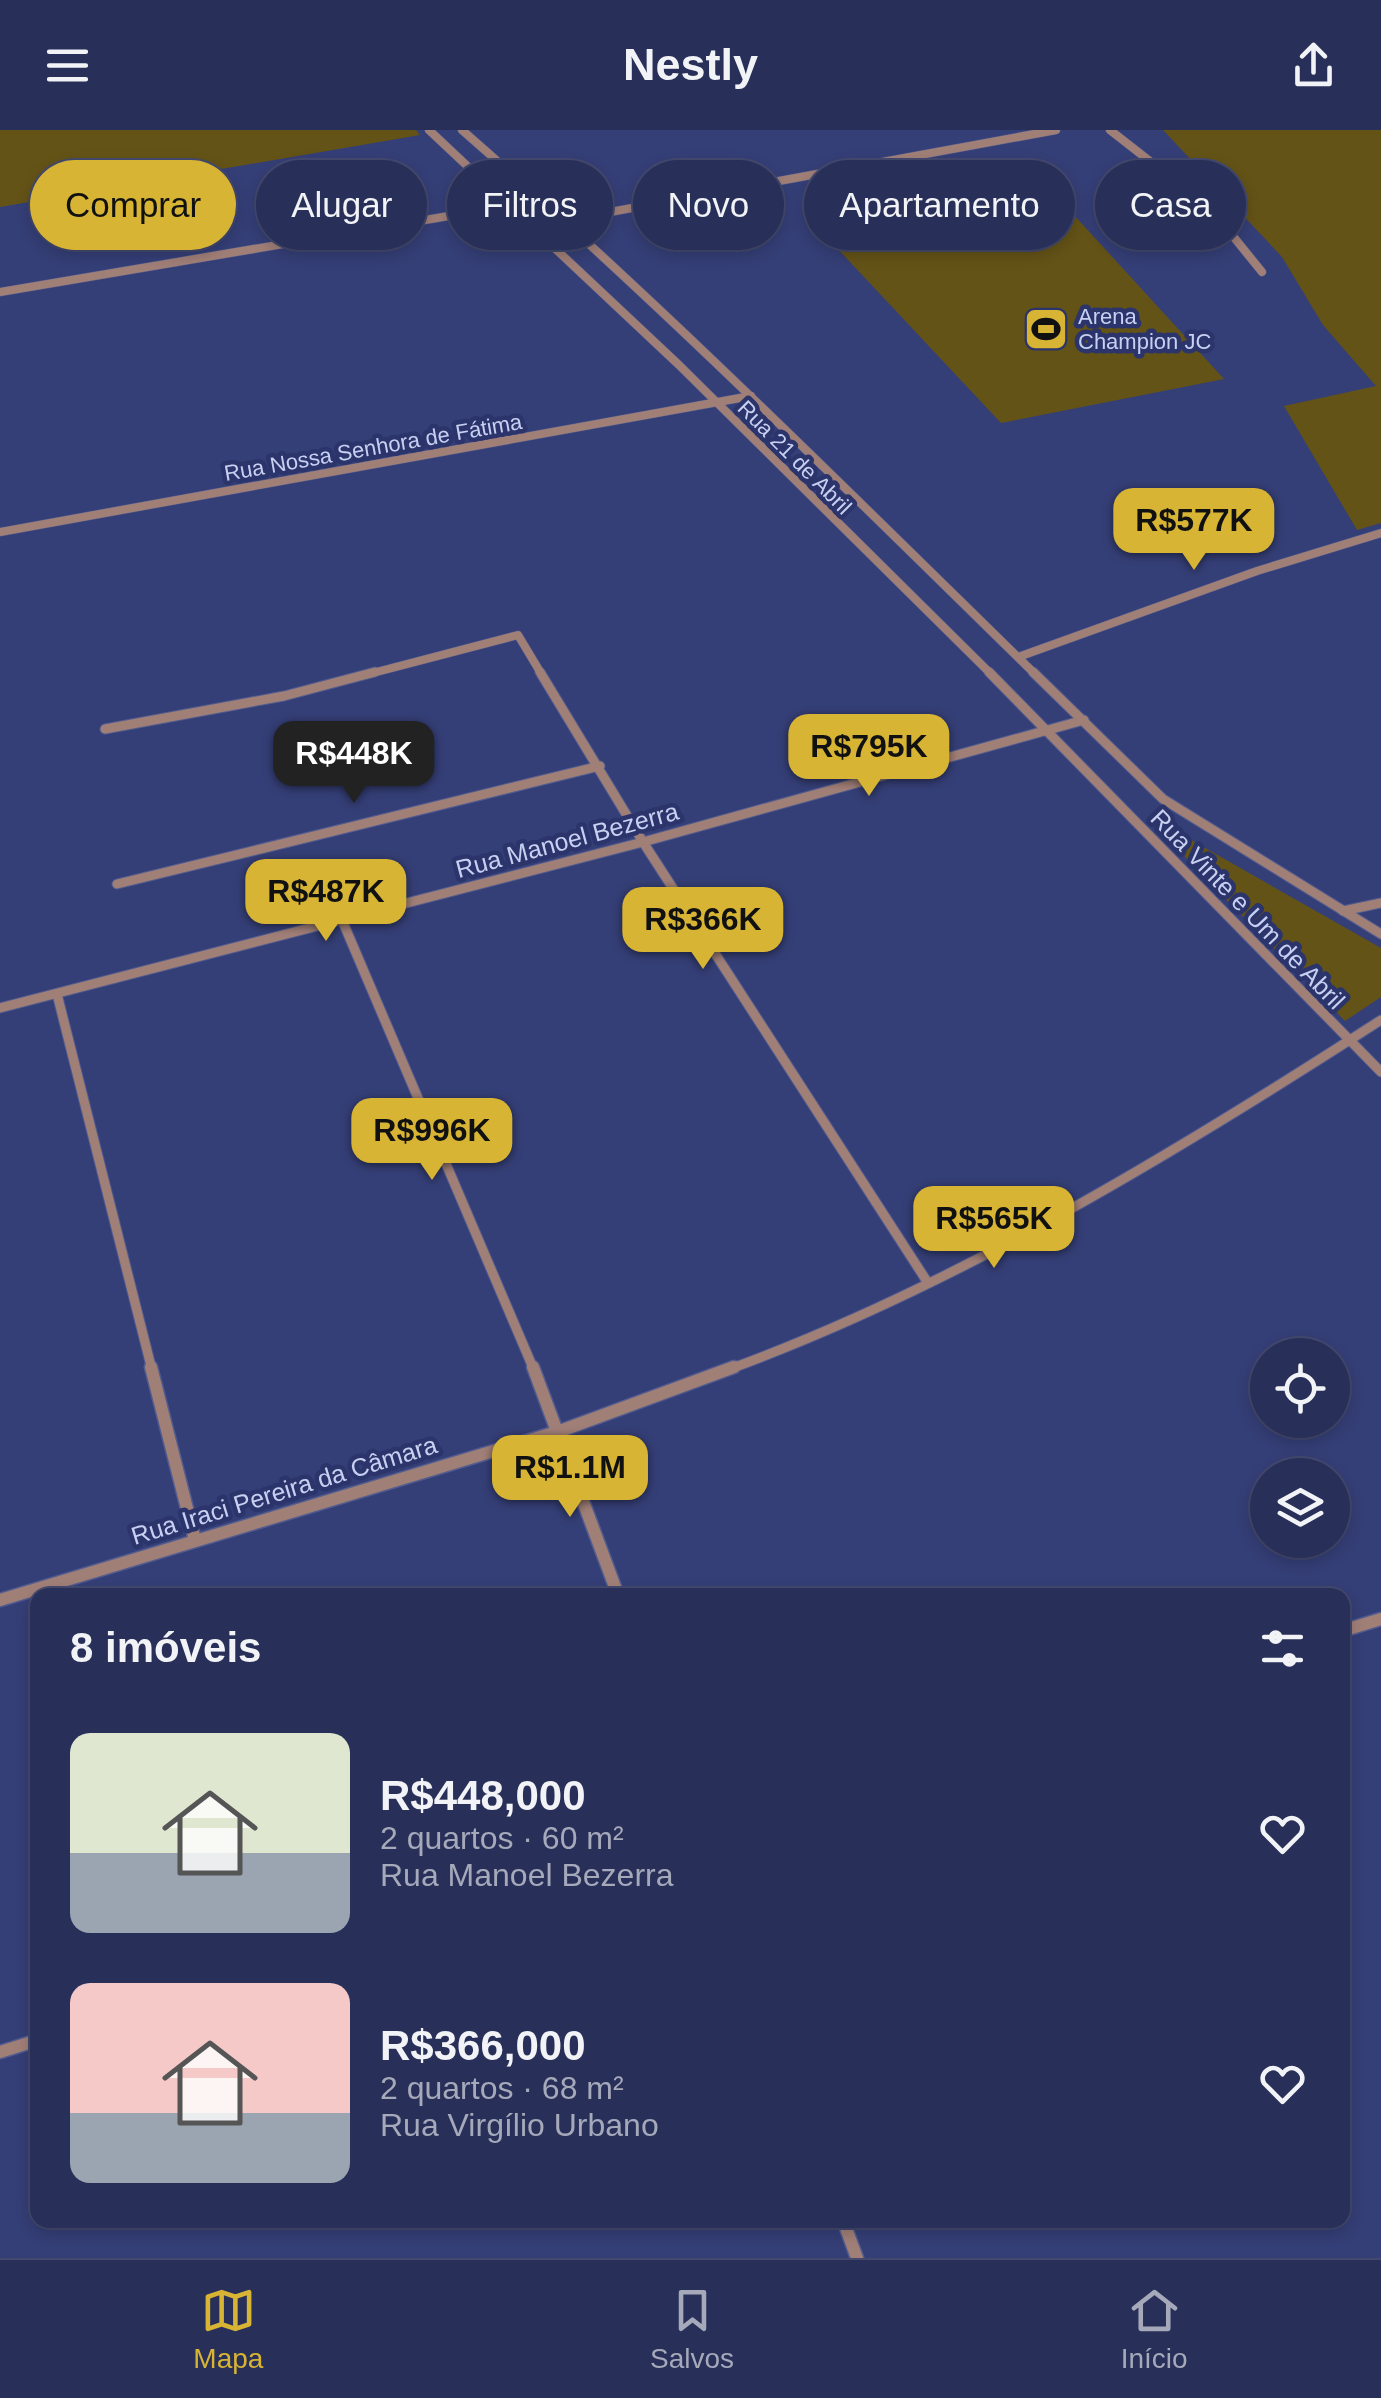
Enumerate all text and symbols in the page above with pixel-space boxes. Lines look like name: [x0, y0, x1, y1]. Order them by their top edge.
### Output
icon: menu: [40, 38, 95, 93]
icon: share: [1286, 38, 1341, 93]
text: Nestly: [623, 39, 758, 90]
chip: Comprar: [30, 160, 236, 250]
chip: Alugar: [256, 160, 427, 250]
chip: Filtros: [447, 160, 613, 250]
chip: Novo: [633, 160, 784, 250]
chip: Apartamento: [804, 160, 1075, 250]
chip: Casa: [1095, 160, 1246, 250]
place label: Arena Champion JC: [1078, 304, 1211, 354]
sports icon: Arena Champion JC: [1023, 306, 1069, 352]
street label: Rua 21 de Abril: [733, 395, 857, 519]
street label: Rua Nossa Senhora de Fátima: [222, 409, 525, 486]
pin: R$577K: [1113, 488, 1275, 573]
text: R$577K: [1135, 502, 1253, 538]
pin: R$795K: [788, 714, 950, 799]
pin: R$448K: [273, 721, 435, 806]
text: R$795K: [810, 728, 928, 764]
text: R$448K: [295, 735, 413, 771]
street label: Rua Manoel Bezerra: [453, 797, 681, 883]
street label: Rua Vinte e Um de Abril: [1145, 803, 1351, 1015]
pin: R$487K: [245, 859, 407, 944]
text: R$487K: [267, 873, 385, 909]
pin: R$366K: [622, 887, 784, 972]
text: R$366K: [644, 901, 762, 937]
pin: R$996K: [351, 1098, 513, 1183]
text: R$996K: [373, 1112, 491, 1148]
pin: R$565K: [913, 1186, 1075, 1271]
text: R$565K: [935, 1200, 1053, 1236]
map controls: [1250, 1338, 1350, 1558]
button: locate: [1250, 1338, 1350, 1438]
street label: Rua Iraci Pereira da Câmara: [128, 1430, 440, 1550]
pin: R$1.1M: [489, 1435, 651, 1520]
text: R$1.1M: [514, 1449, 626, 1485]
button: layers: [1250, 1458, 1350, 1558]
icon: filters: [1255, 1621, 1310, 1676]
text: 8 imóveis: [70, 1624, 261, 1671]
text: R$448,000: [380, 1772, 586, 1819]
icon: home: [150, 1773, 270, 1893]
icon: heart: [1255, 1806, 1310, 1861]
text: 2 quartos · 60 m²: [380, 1820, 624, 1856]
text: Rua Manoel Bezerra: [380, 1857, 673, 1893]
text: R$366,000: [380, 2022, 586, 2069]
icon: home: [150, 2023, 270, 2143]
icon: heart: [1255, 2056, 1310, 2111]
text: 2 quartos · 68 m²: [380, 2070, 624, 2106]
text: Rua Virgílio Urbano: [380, 2107, 659, 2143]
tab: Mapa: [193, 2283, 263, 2375]
tab: Salvos: [650, 2283, 734, 2375]
tab: Início: [1121, 2283, 1188, 2375]

